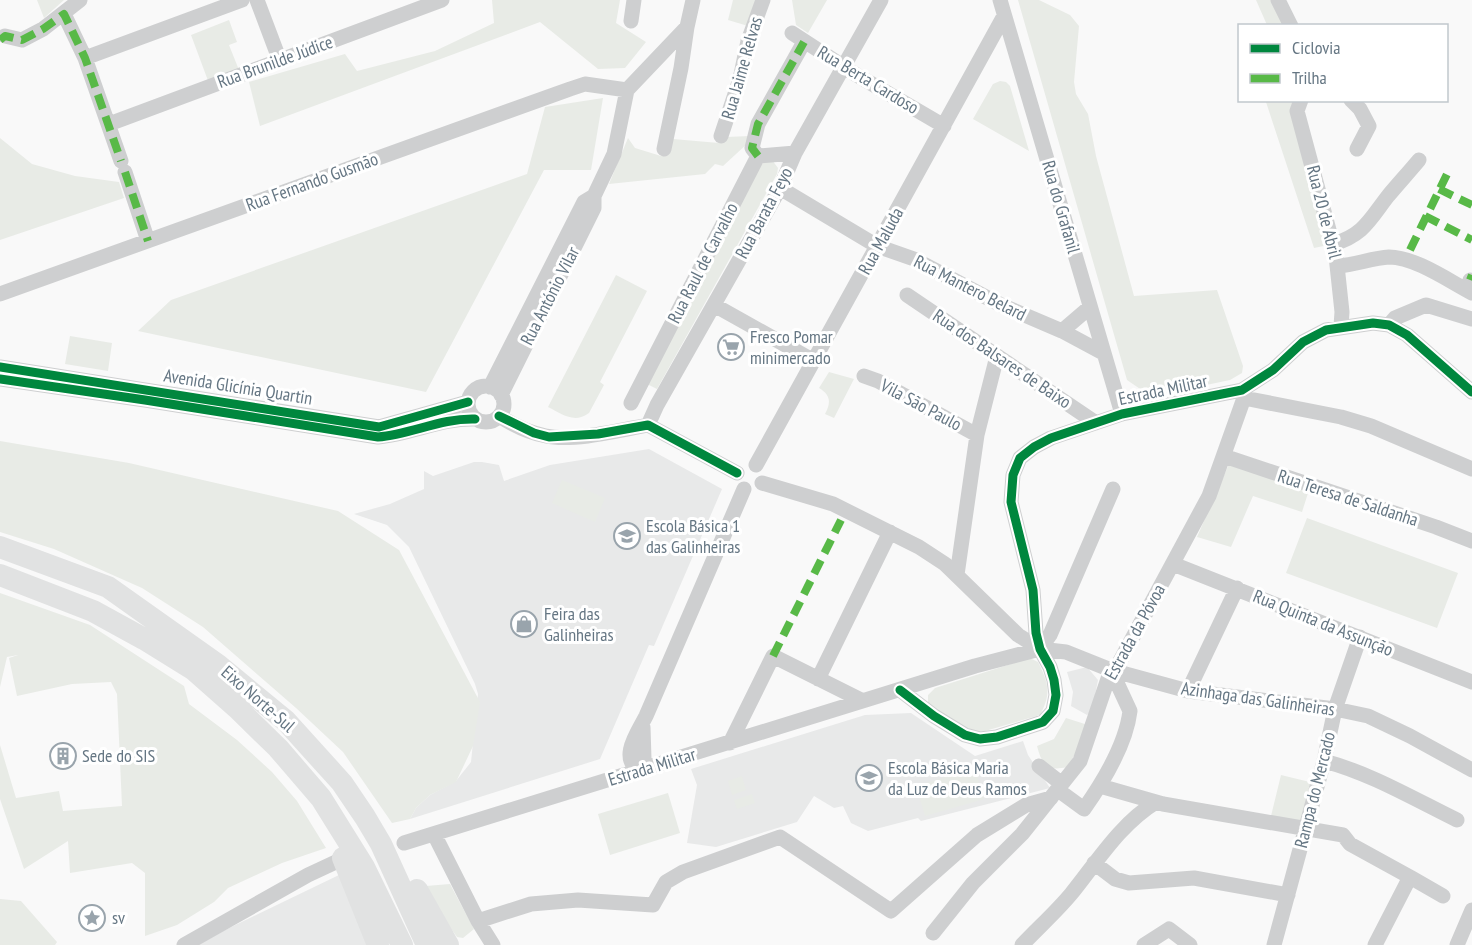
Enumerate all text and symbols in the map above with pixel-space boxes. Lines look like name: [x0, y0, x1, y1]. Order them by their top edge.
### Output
street label: Rua Jaime Relvas: [716, 14, 767, 122]
legend: [1238, 24, 1448, 102]
street label: Rua Brunilde Júdice: [214, 30, 336, 93]
text: Ciclovia: [1292, 36, 1340, 59]
street label: Rua Berta Cardoso: [813, 40, 923, 119]
text: Trilha: [1292, 66, 1327, 89]
street label: Rua Fernando Gusmão: [243, 147, 381, 216]
street label: Rua do Grafanil: [1037, 158, 1086, 257]
street label: Rua Barata Feyo: [730, 163, 797, 262]
street label: Rua 20 de Abril: [1302, 163, 1347, 262]
street label: Rua Raul de Carvalho: [662, 198, 743, 327]
street label: Rua Maluda: [853, 203, 908, 278]
street label: Rua António Vilar: [515, 243, 584, 349]
street label: Rua Mantero Belard: [910, 249, 1030, 326]
street label: Rua dos Balsares de Baixo: [929, 304, 1076, 413]
place label: Fresco Pomar minimercado: [750, 325, 833, 369]
supermarket icon: Fresco Pomar minimercado: [716, 332, 746, 362]
street label: Avenida Glicínia Quartin: [162, 363, 314, 410]
street label: Estrada Militar: [1116, 369, 1209, 410]
street label: Vila São Paulo: [876, 373, 966, 436]
street label: Rua Teresa de Saldanha: [1275, 464, 1421, 531]
place label: Escola Básica 1 das Galinheiras: [646, 514, 740, 558]
school or university icon: Escola Básica 1 das Galinheiras: [612, 521, 642, 551]
street label: Estrada da Póvoa: [1099, 580, 1170, 684]
street label: Rua Quinta da Assunção: [1250, 584, 1397, 661]
place label: Feira das Galinheiras: [544, 602, 614, 646]
shop icon: Feira das Galinheiras: [509, 609, 539, 639]
street label: Eixo Norte-Sul: [217, 660, 301, 737]
street label: Azinhaga das Galinheiras: [1180, 676, 1336, 721]
street label: Rampa do Mercado: [1289, 729, 1340, 850]
building icon: Sede do SIS: [48, 741, 78, 771]
street label: Estrada Militar: [605, 742, 698, 791]
place label: Sede do SIS: [82, 744, 155, 767]
place label: Escola Básica Maria da Luz de Deus Ramos: [888, 756, 1027, 800]
school or university icon: Escola Básica Maria da Luz de Deus Ramos: [854, 763, 884, 793]
place icon: sv: [77, 903, 107, 933]
place label: sv: [112, 906, 125, 929]

